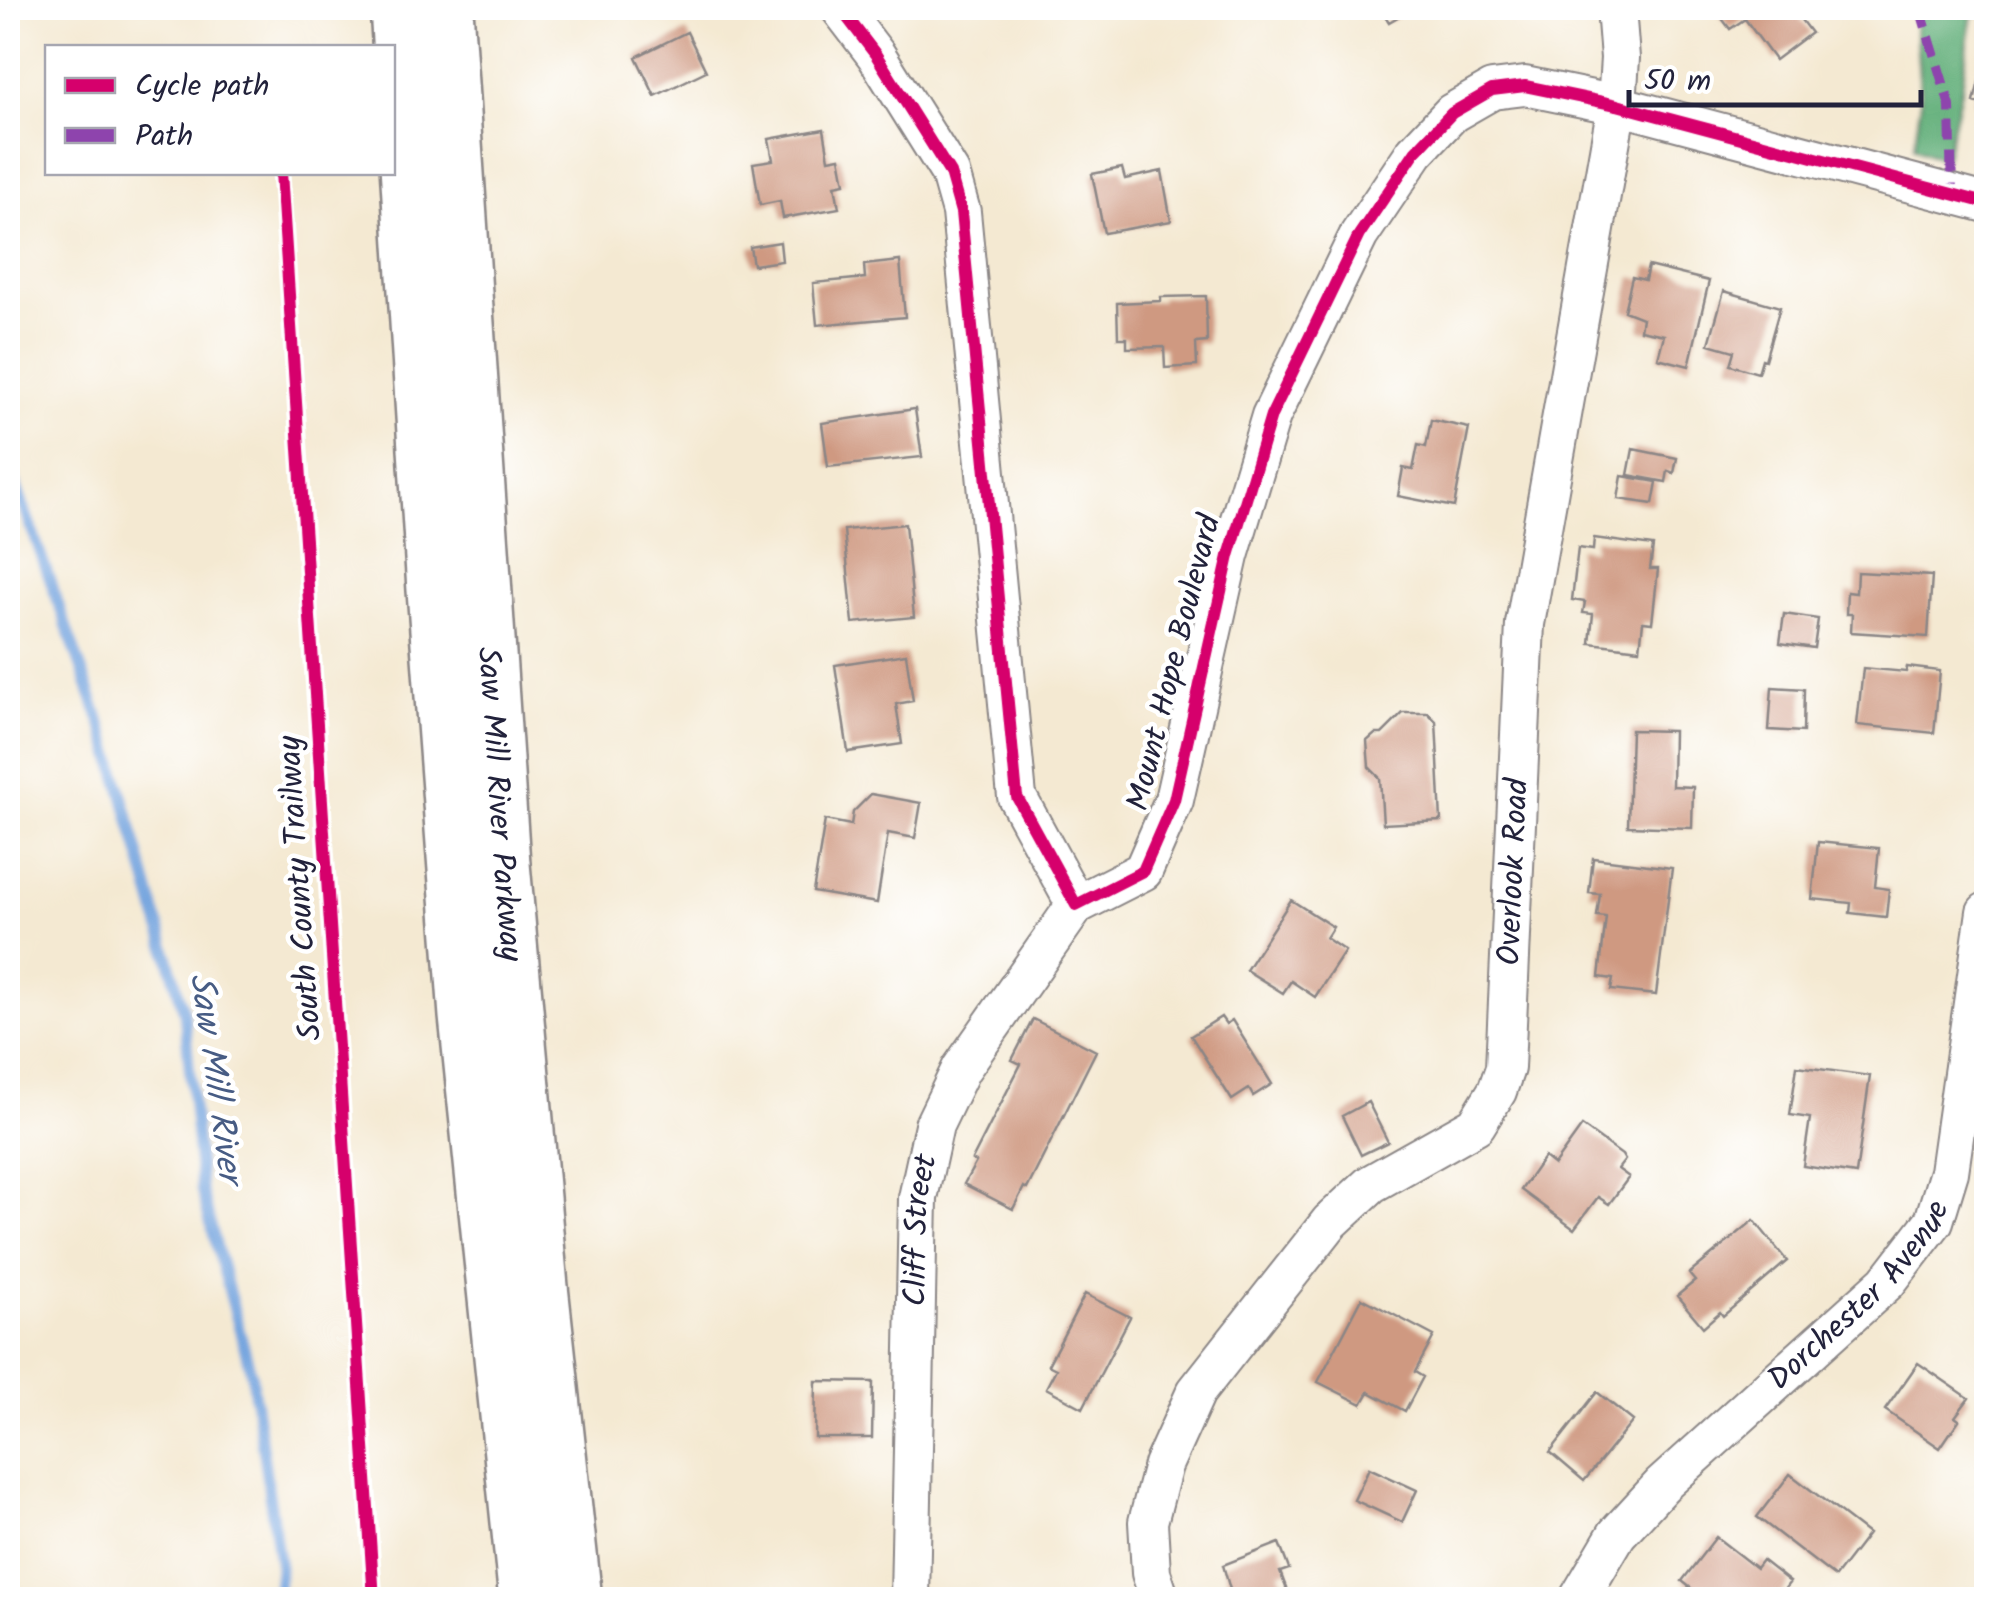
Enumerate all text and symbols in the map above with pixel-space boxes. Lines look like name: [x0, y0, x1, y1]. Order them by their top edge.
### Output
legend: [45, 45, 395, 175]
scale bar: [1629, 45, 1922, 107]
text: 50 m: [1644, 58, 1711, 106]
text: Cycle path: [135, 63, 269, 111]
text: Path: [135, 113, 193, 161]
street label: Mount Hope Boulevard: [1114, 509, 1237, 816]
street label: Saw Mill River Parkway: [462, 645, 536, 965]
street label: South County Trailway: [265, 733, 337, 1042]
street label: Overlook Road: [1484, 776, 1544, 966]
water label: Saw Mill River: [172, 970, 257, 1193]
street label: Cliff Street: [890, 1149, 953, 1307]
street label: Dorchester Avenue: [1756, 1195, 1964, 1403]

